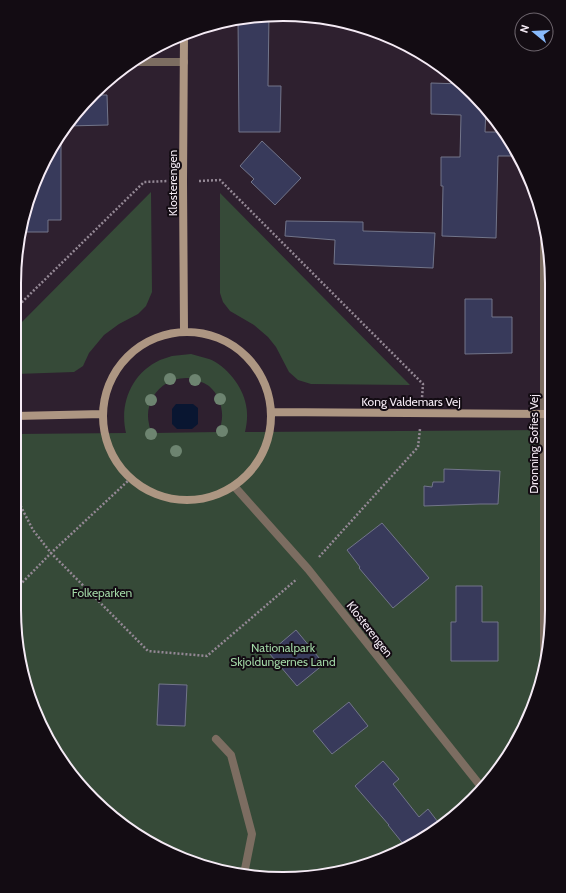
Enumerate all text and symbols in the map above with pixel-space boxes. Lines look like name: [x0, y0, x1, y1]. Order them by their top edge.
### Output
north arrow: [514, 12, 554, 52]
text: N: [517, 23, 532, 35]
street label: Klosterengen: [165, 149, 180, 216]
street label: Kong Valdemars Vej: [361, 394, 461, 409]
street label: Dronning Sofies Vej: [526, 394, 541, 494]
park label: Folkeparken: [72, 585, 133, 600]
street label: Klosterengen: [344, 598, 397, 660]
park label: Nationalpark Skjoldungernes Land: [230, 640, 336, 669]

